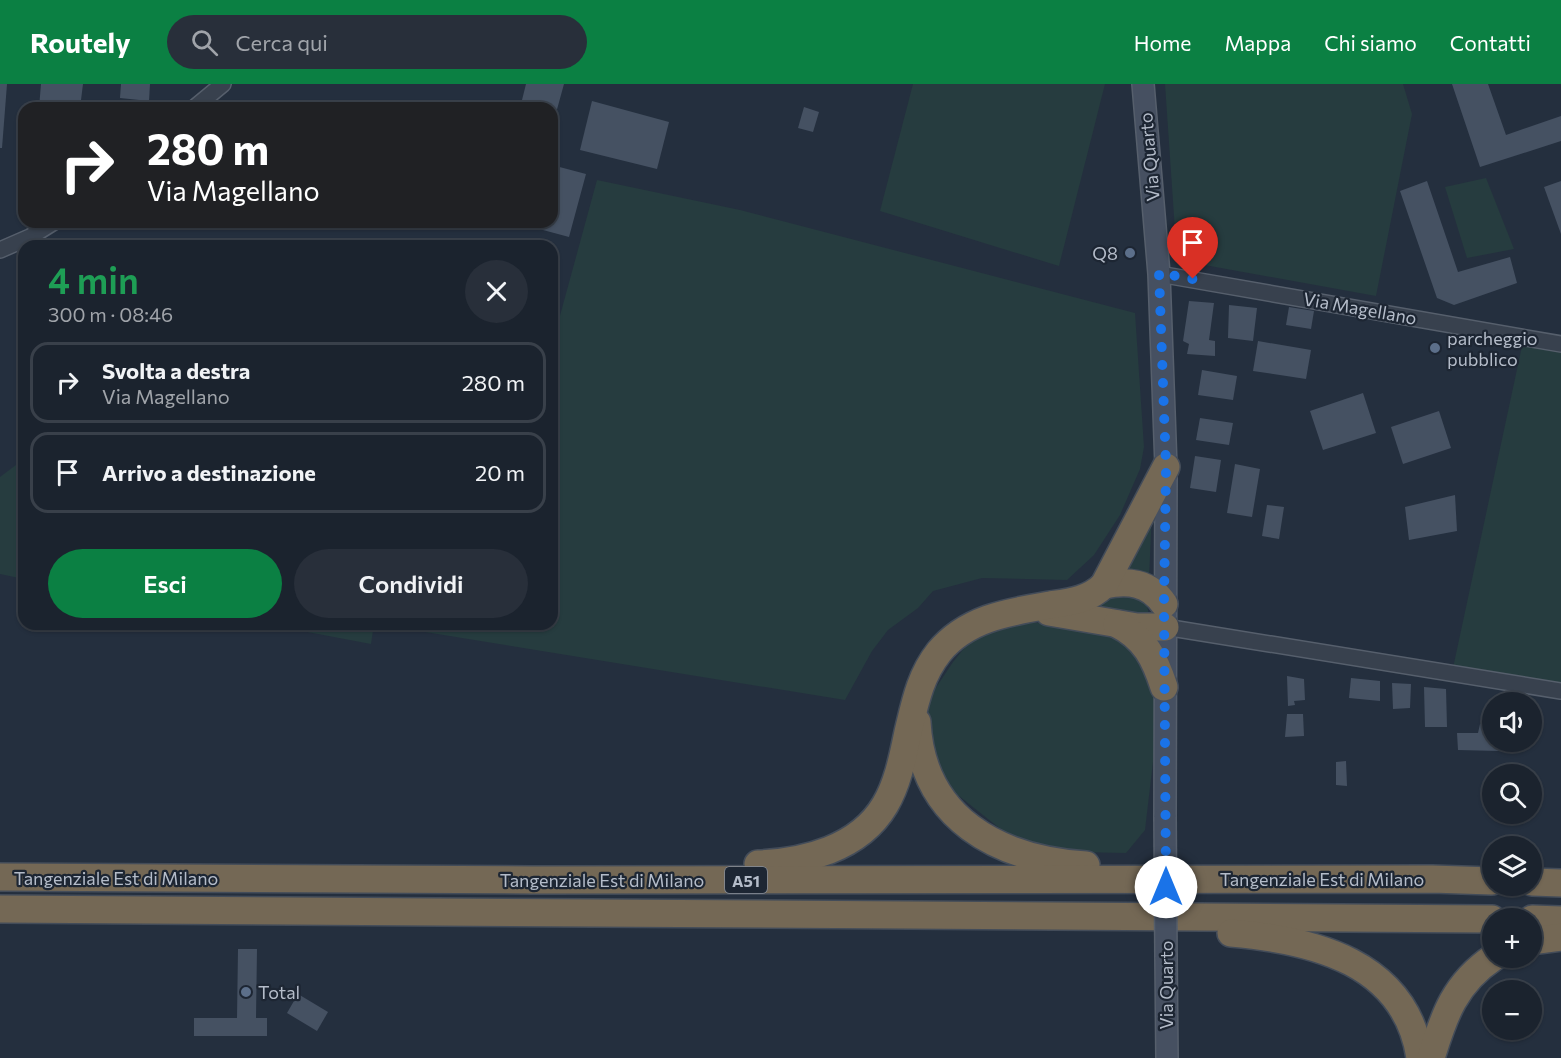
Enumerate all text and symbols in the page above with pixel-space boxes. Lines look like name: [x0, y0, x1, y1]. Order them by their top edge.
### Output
search box: [167, 15, 587, 69]
text: Routely: [30, 25, 131, 59]
icon: search: [188, 26, 221, 59]
text: Cerca qui: [236, 29, 328, 56]
text: Home: [1134, 30, 1191, 55]
text: Mappa: [1224, 30, 1291, 55]
text: Chi siamo: [1324, 30, 1417, 55]
text: Contatti: [1450, 30, 1531, 55]
street label: Via Quarto: [1134, 112, 1164, 202]
text: 280 m: [147, 122, 269, 174]
icon: right: [48, 126, 126, 204]
text: Via Magellano: [147, 174, 320, 207]
pin: [1167, 217, 1218, 279]
icon: arrive: [1176, 226, 1209, 259]
place label: Q8: [1092, 242, 1118, 264]
marker: Q8: [1123, 246, 1137, 260]
text: 4 min: [48, 257, 139, 301]
button: close: [465, 260, 528, 323]
street label: Via Magellano: [1301, 287, 1419, 329]
text: 300 m · 08:46: [48, 302, 173, 326]
place label: parcheggio pubblico: [1447, 327, 1538, 370]
marker: parcheggio pubblico: [1428, 341, 1442, 355]
text: Svolta a destra: [102, 357, 250, 384]
icon: right: [51, 366, 84, 399]
text: 280 m: [462, 369, 525, 396]
text: Via Magellano: [102, 384, 230, 408]
icon: arrive: [51, 456, 84, 489]
text: Arrivo a destinazione: [102, 459, 316, 486]
text: 20 m: [475, 459, 525, 486]
button: Esci: [48, 549, 282, 618]
button: Condividi: [294, 549, 528, 618]
map controls: [1482, 692, 1542, 1040]
button: sound: [1482, 692, 1542, 752]
button: search: [1482, 764, 1542, 824]
button: layers: [1482, 836, 1542, 896]
position arrow: [1134, 855, 1198, 919]
street label: Tangenziale Est di Milano: [14, 867, 218, 889]
road number: A51: [725, 867, 767, 893]
street label: Tangenziale Est di Milano: [1220, 868, 1424, 890]
street label: Tangenziale Est di Milano: [500, 869, 704, 891]
button: +: [1482, 908, 1542, 968]
street label: Via Quarto: [1155, 940, 1177, 1030]
button: −: [1482, 980, 1542, 1040]
place label: Total: [258, 981, 300, 1003]
marker: Total: [239, 985, 253, 999]

